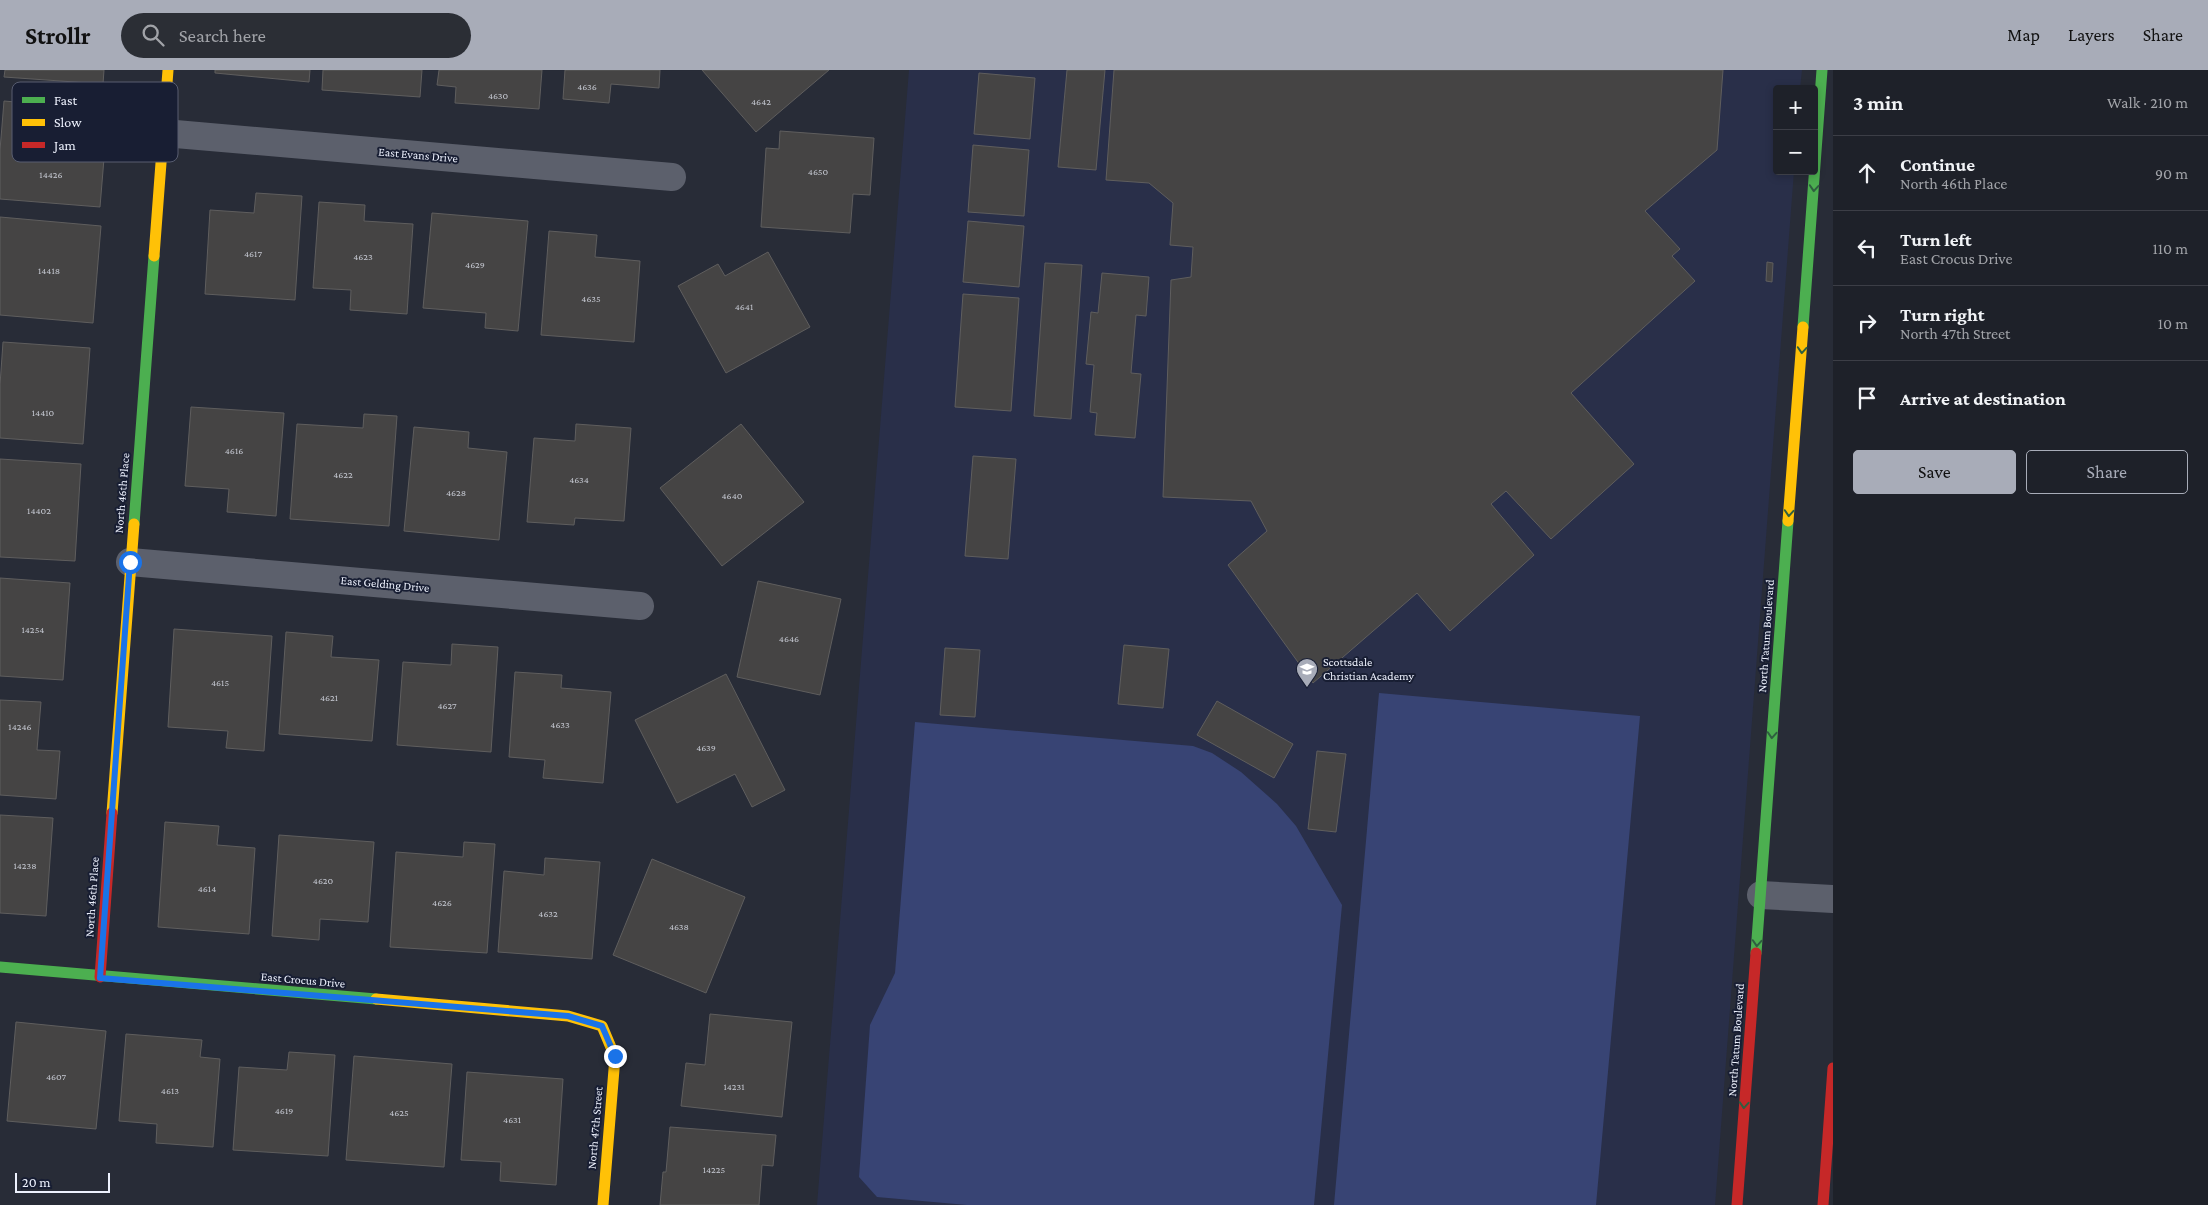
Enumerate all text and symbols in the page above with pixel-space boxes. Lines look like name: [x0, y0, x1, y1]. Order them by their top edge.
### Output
search box: [121, 13, 471, 58]
icon: search: [139, 21, 167, 49]
text: Strollr: [25, 22, 91, 49]
text: Search here: [179, 25, 266, 46]
text: Map: [2007, 25, 2040, 45]
text: Layers: [2068, 25, 2115, 45]
text: Share: [2143, 25, 2183, 45]
house number: 4636: [577, 81, 597, 92]
legend: [12, 82, 178, 162]
map controls: [1773, 85, 1818, 175]
button: +: [1773, 85, 1818, 130]
house number: 4630: [488, 90, 508, 101]
text: 3 min: [1853, 91, 1903, 115]
text: Fast: [54, 92, 78, 108]
text: Walk · 210 m: [2107, 94, 2188, 111]
house number: 4642: [751, 96, 771, 107]
text: Slow: [54, 114, 82, 130]
button: −: [1773, 130, 1818, 175]
text: Jam: [52, 137, 76, 153]
street label: East Evans Drive: [378, 145, 458, 165]
text: Continue: [1900, 154, 1975, 175]
icon: ahead: [1853, 159, 1881, 187]
text: 90 m: [2155, 165, 2188, 182]
house number: 4650: [808, 166, 829, 177]
house number: 14426: [39, 169, 63, 180]
text: North 46th Place: [1900, 175, 2007, 192]
one-way arrow: [1808, 185, 1819, 193]
text: Turn left: [1900, 229, 1972, 250]
icon: left: [1853, 234, 1881, 262]
text: 110 m: [2152, 240, 2188, 257]
house number: 4617: [244, 248, 262, 259]
text: East Crocus Drive: [1900, 250, 2013, 267]
house number: 4623: [353, 251, 373, 262]
house number: 4629: [465, 259, 485, 270]
house number: 14418: [38, 265, 60, 276]
house number: 4635: [581, 293, 601, 304]
house number: 4641: [735, 301, 753, 312]
text: Turn right: [1900, 304, 1985, 325]
icon: right: [1853, 309, 1881, 337]
text: 10 m: [2158, 315, 2188, 332]
text: North 47th Street: [1900, 325, 2010, 342]
one-way arrow: [1796, 347, 1807, 355]
icon: arrive: [1853, 384, 1881, 412]
text: Arrive at destination: [1900, 388, 2066, 409]
house number: 14410: [32, 407, 55, 418]
house number: 4616: [225, 445, 243, 456]
button: Save: [1853, 450, 2016, 494]
button: Share: [2026, 450, 2188, 494]
street label: North 46th Place: [112, 452, 132, 534]
house number: 4622: [333, 469, 353, 480]
house number: 4634: [569, 474, 589, 485]
house number: 4628: [446, 487, 466, 498]
house number: 4640: [722, 490, 743, 501]
house number: 14402: [27, 505, 51, 516]
one-way arrow: [1784, 509, 1795, 517]
route start: [119, 551, 142, 574]
street label: East Gelding Drive: [340, 573, 430, 595]
street label: North Tatum Boulevard: [1755, 578, 1777, 693]
house number: 14254: [22, 624, 44, 635]
house number: 4646: [779, 633, 799, 644]
place label: Scottsdale Christian Academy: [1323, 655, 1415, 683]
school or university icon: Scottsdale Christian Academy: [1295, 657, 1319, 688]
house number: 4615: [211, 677, 229, 688]
house number: 4621: [320, 692, 338, 703]
house number: 4627: [437, 700, 457, 711]
house number: 4633: [550, 719, 570, 730]
house number: 14246: [8, 721, 32, 732]
one-way arrow: [1767, 732, 1778, 740]
house number: 4639: [696, 742, 716, 753]
street label: North 46th Place: [82, 856, 102, 938]
house number: 14238: [13, 860, 37, 871]
house number: 4620: [313, 875, 334, 886]
house number: 4614: [198, 883, 216, 894]
house number: 4626: [432, 897, 452, 908]
house number: 4632: [538, 908, 558, 919]
house number: 4638: [669, 921, 689, 932]
one-way arrow: [1752, 939, 1763, 947]
street label: East Crocus Drive: [260, 969, 346, 991]
street label: North Tatum Boulevard: [1725, 982, 1747, 1097]
route end: [604, 1045, 627, 1068]
house number: 4607: [46, 1071, 66, 1082]
house number: 14231: [723, 1081, 745, 1092]
house number: 4613: [161, 1085, 179, 1096]
street label: North 47th Street: [584, 1085, 606, 1170]
one-way arrow: [1739, 1101, 1750, 1109]
house number: 4619: [275, 1105, 293, 1116]
house number: 4625: [389, 1107, 409, 1118]
house number: 4631: [503, 1114, 521, 1125]
house number: 14225: [703, 1164, 726, 1175]
scale bar: [15, 1170, 110, 1193]
text: 20 m: [22, 1174, 50, 1190]

